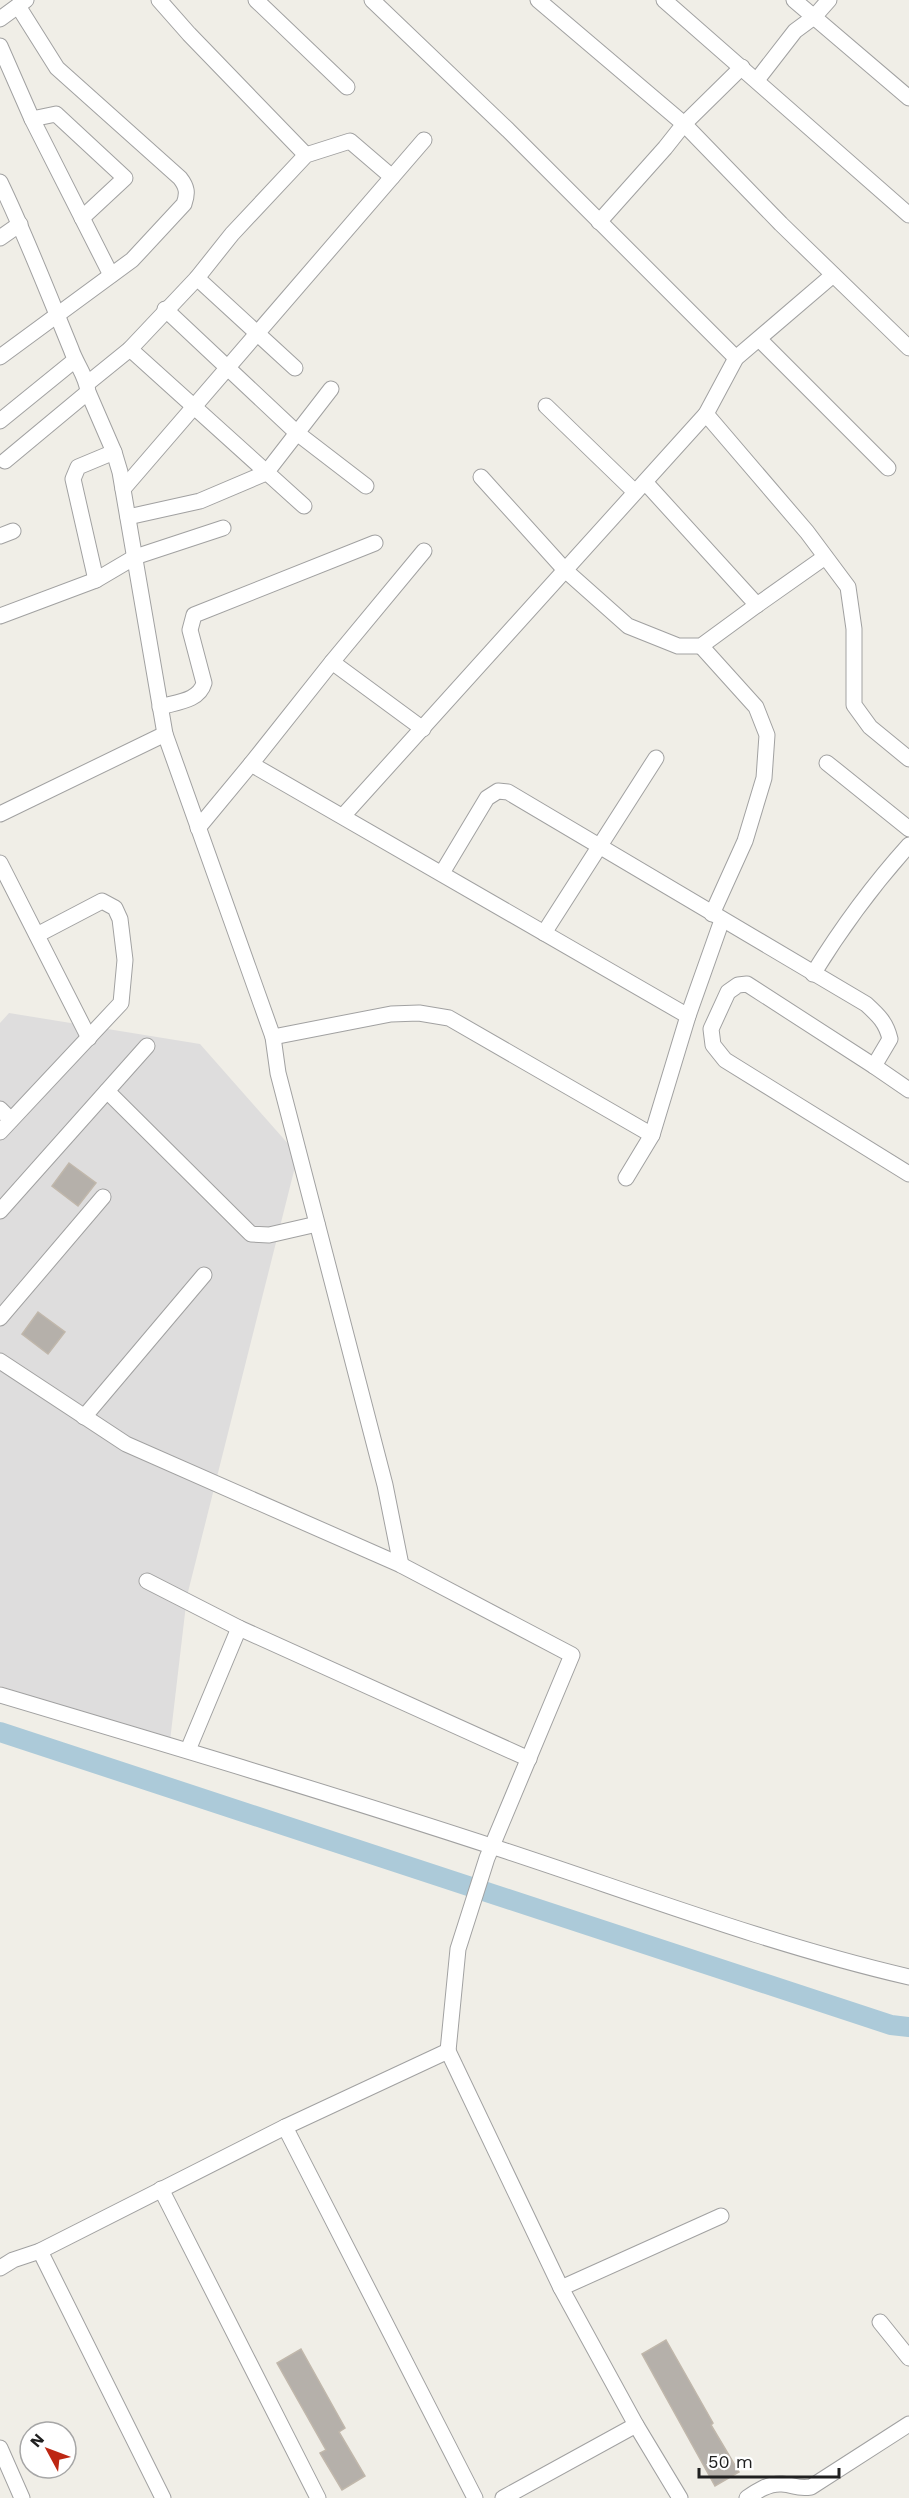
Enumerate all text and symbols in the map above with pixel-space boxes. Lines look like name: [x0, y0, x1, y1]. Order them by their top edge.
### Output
north arrow: [18, 2420, 78, 2480]
text: N: [26, 2430, 48, 2451]
scale bar: [699, 2441, 838, 2479]
text: 50 m: [708, 2451, 753, 2472]

